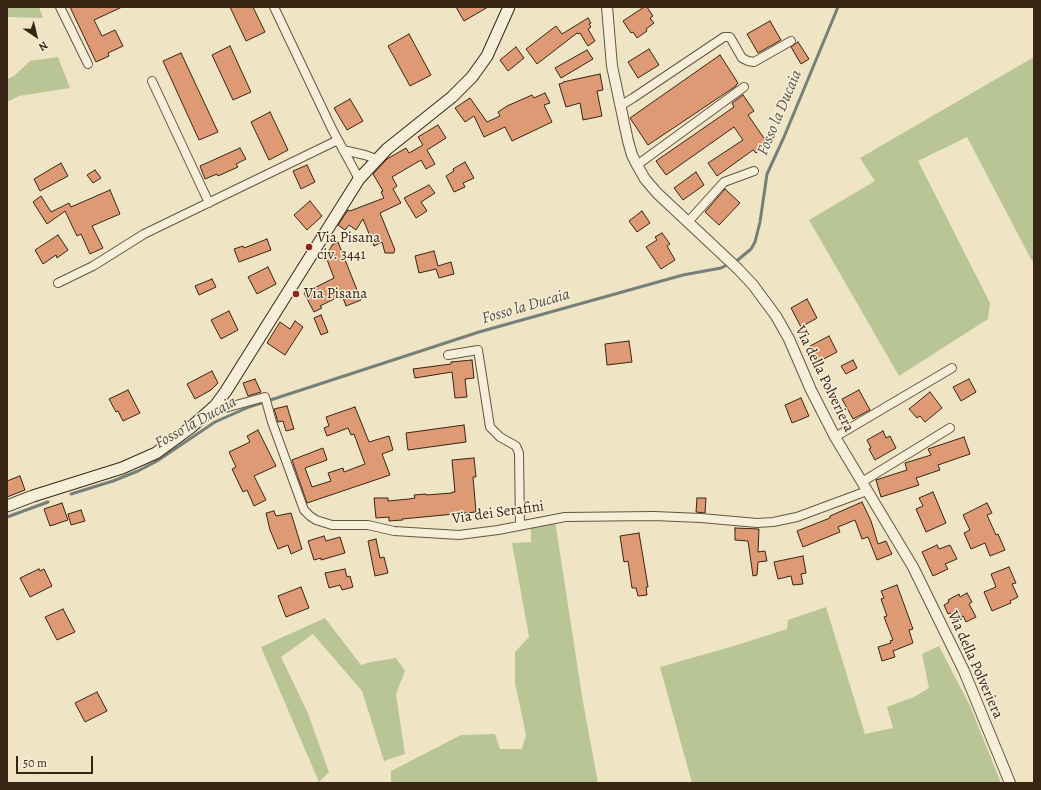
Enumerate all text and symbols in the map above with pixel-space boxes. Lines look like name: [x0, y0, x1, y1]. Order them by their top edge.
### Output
north arrow: [16, 16, 56, 56]
text: N: [36, 38, 51, 55]
water label: Fosso la Ducaia: [753, 68, 807, 158]
place label: Via Pisana civ. 3441: [317, 229, 380, 264]
marker: Via Pisana civ. 3441: [304, 242, 314, 252]
place label: Via Pisana: [304, 285, 367, 303]
water label: Fosso la Ducaia: [480, 285, 572, 329]
marker: Via Pisana: [291, 289, 301, 299]
street label: Via della Polveriera: [790, 323, 858, 435]
water label: Fosso la Ducaia: [152, 393, 240, 453]
street label: Via dei Serafini: [451, 498, 545, 528]
street label: Via della Polveriera: [943, 608, 1007, 722]
scale bar: [18, 748, 95, 774]
text: 50 m: [23, 755, 47, 771]

